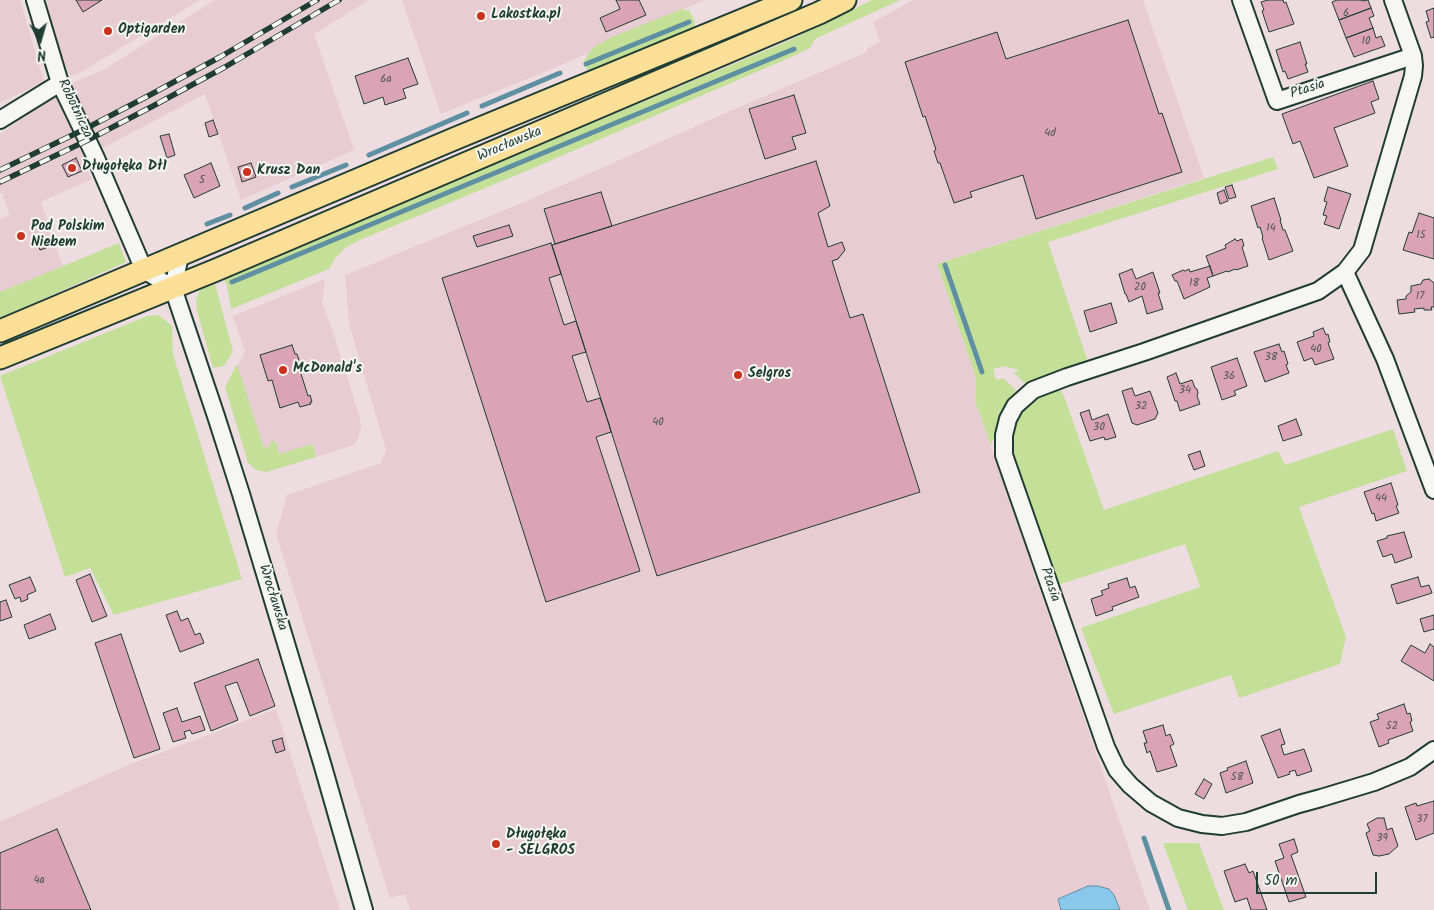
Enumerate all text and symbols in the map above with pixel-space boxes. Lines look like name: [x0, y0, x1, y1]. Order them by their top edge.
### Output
house number: 6: [1343, 7, 1349, 21]
place label: Lakostka.pl: [491, 8, 561, 24]
marker: Lakostka.pl: [475, 10, 487, 22]
north arrow: [15, 15, 65, 65]
place label: Optigarden: [118, 23, 185, 39]
marker: Optigarden: [102, 25, 114, 37]
house number: 10: [1362, 35, 1370, 49]
text: N: [36, 44, 47, 66]
house number: 6a: [380, 73, 392, 87]
street label: Robotnicza: [53, 77, 95, 141]
street label: Ptasia: [1289, 77, 1327, 103]
street label: Wrocławska: [475, 124, 545, 166]
house number: 4d: [1044, 127, 1056, 141]
place label: Długołęka Dł1: [82, 160, 167, 176]
marker: Długołęka Dł1: [66, 162, 78, 174]
place label: Krusz Dan: [257, 164, 320, 180]
marker: Krusz Dan: [241, 166, 253, 178]
house number: 5: [199, 174, 205, 188]
place label: Pod Polskim Niebem: [31, 220, 104, 252]
house number: 14: [1266, 222, 1276, 236]
house number: 15: [1416, 229, 1426, 243]
marker: Pod Polskim Niebem: [15, 230, 27, 242]
house number: 18: [1189, 277, 1199, 291]
house number: 20: [1134, 281, 1146, 295]
house number: 17: [1416, 290, 1424, 304]
house number: 40: [1310, 343, 1322, 357]
house number: 38: [1265, 351, 1277, 365]
place label: McDonald's: [293, 362, 362, 378]
marker: McDonald's: [277, 364, 289, 376]
place label: Selgros: [748, 367, 791, 383]
marker: Selgros: [732, 369, 744, 381]
house number: 36: [1223, 370, 1235, 384]
house number: 34: [1179, 384, 1191, 398]
house number: 32: [1135, 400, 1147, 414]
house number: 40: [652, 416, 664, 430]
house number: 30: [1093, 421, 1105, 435]
house number: 44: [1375, 492, 1387, 506]
street label: Wrocławska: [254, 563, 290, 633]
street label: Ptasia: [1035, 566, 1063, 604]
house number: 52: [1386, 720, 1398, 734]
house number: 58: [1231, 771, 1243, 785]
house number: 37: [1416, 813, 1428, 827]
place label: Długołęka - SELGROS: [506, 828, 575, 860]
house number: 39: [1376, 832, 1388, 846]
marker: Długołęka - SELGROS: [490, 838, 502, 850]
scale bar: [1259, 862, 1380, 894]
text: 50 m: [1264, 869, 1298, 893]
house number: 4a: [33, 874, 45, 888]

